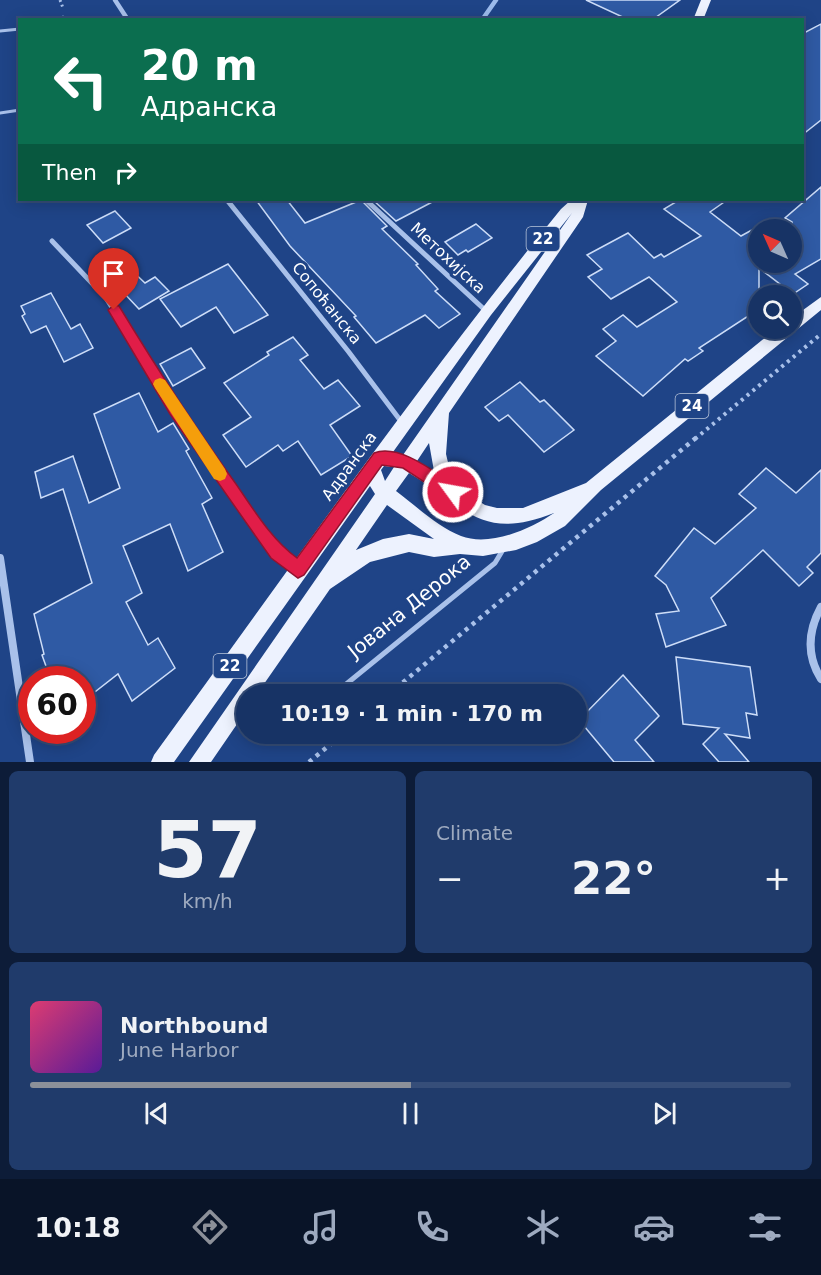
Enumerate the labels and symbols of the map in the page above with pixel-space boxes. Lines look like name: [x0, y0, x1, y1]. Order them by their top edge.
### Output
street label: Метохијска: [407, 219, 489, 297]
north arrow: [748, 219, 802, 273]
road number: 22: [526, 227, 560, 251]
pin: [88, 248, 139, 310]
street label: Сопоћанска: [288, 258, 366, 348]
road number: 24: [676, 394, 708, 418]
street label: Адранска: [318, 428, 380, 504]
position arrow: [421, 460, 485, 524]
street label: Јована Дерока: [341, 549, 475, 664]
road number: 22: [214, 654, 246, 678]
speed limit sign: 60: [18, 666, 96, 744]

